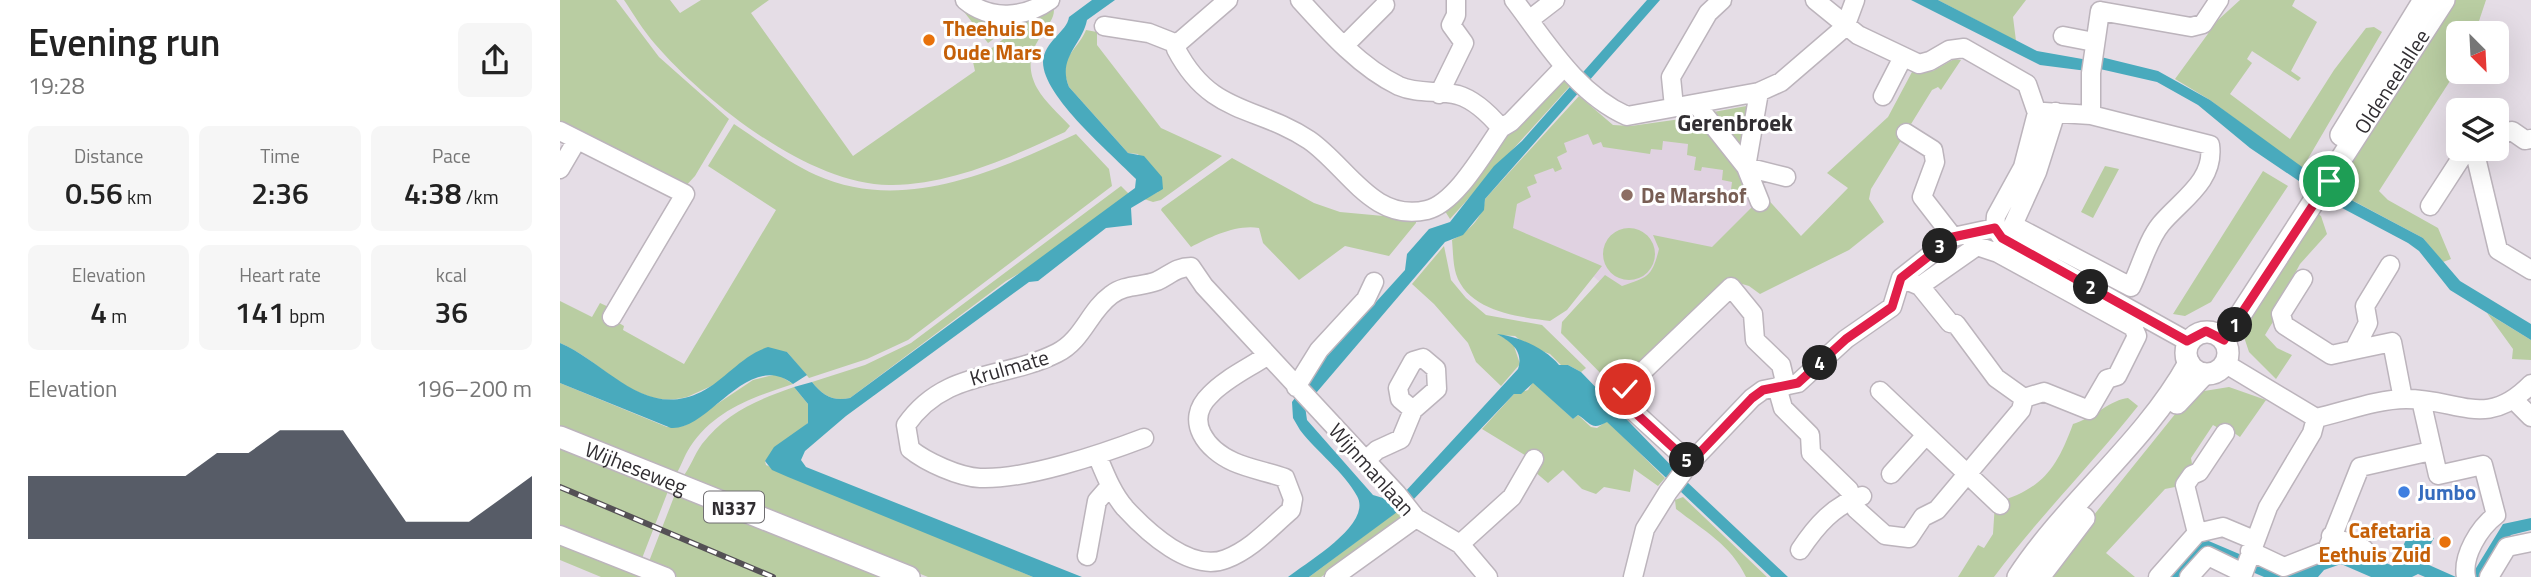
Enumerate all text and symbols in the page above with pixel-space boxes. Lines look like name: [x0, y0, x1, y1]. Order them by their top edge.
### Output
place label: Theehuis De Oude Mars: [943, 12, 1054, 68]
text: Evening run: [28, 13, 221, 71]
north arrow: [2446, 21, 2510, 84]
map controls: [2446, 21, 2509, 161]
button: share: [458, 23, 532, 97]
street label: Oldeneelallee: [2345, 23, 2437, 140]
marker: Theehuis De Oude Mars: [921, 32, 937, 48]
text: 19:28: [28, 68, 85, 103]
button: layers: [2446, 98, 2509, 161]
district label: Gerenbroek: [1677, 105, 1793, 140]
text: Distance: [74, 141, 143, 170]
text: Time: [260, 141, 300, 170]
text: Pace: [432, 141, 471, 170]
pin: [2299, 151, 2359, 211]
icon: arrive: [2310, 162, 2348, 200]
text: 0.56: [65, 170, 123, 216]
text: 2:36: [251, 170, 309, 216]
text: 4:38: [404, 170, 462, 216]
place label: De Marshof: [1641, 179, 1747, 211]
text: km: [123, 182, 152, 211]
text: /km: [462, 182, 499, 211]
marker: De Marshof: [1619, 187, 1635, 203]
pin: 3: [1922, 229, 1958, 264]
text: 3: [1934, 231, 1945, 260]
text: Elevation: [72, 260, 146, 289]
text: Heart rate: [239, 260, 321, 289]
text: kcal: [436, 260, 467, 289]
pin: 2: [2074, 270, 2108, 304]
text: 2: [2085, 272, 2096, 301]
text: 4: [90, 289, 107, 335]
text: 141: [235, 289, 285, 335]
text: 36: [435, 289, 468, 335]
text: m: [107, 301, 127, 330]
text: bpm: [285, 301, 325, 330]
pin: 1: [2218, 308, 2252, 342]
text: 1: [2229, 310, 2240, 339]
street label: Krulmate: [966, 340, 1052, 394]
pin: 4: [1802, 346, 1838, 380]
text: 4: [1814, 348, 1825, 377]
pin: [1595, 359, 1655, 419]
icon: check: [1606, 370, 1644, 408]
text: Elevation: [28, 371, 117, 406]
text: 196–200 m: [416, 371, 532, 406]
street label: Wijnmanlaan: [1321, 415, 1423, 523]
street label: Wijheseweg: [580, 433, 692, 502]
pin: 5: [1670, 442, 1704, 477]
text: 5: [1681, 445, 1692, 474]
place label: Jumbo: [2418, 476, 2476, 508]
marker: Jumbo: [2396, 484, 2412, 500]
road number: N337: [704, 492, 764, 522]
place label: Cafetaria Eethuis Zuid: [2318, 514, 2431, 570]
marker: Cafetaria Eethuis Zuid: [2437, 534, 2453, 550]

